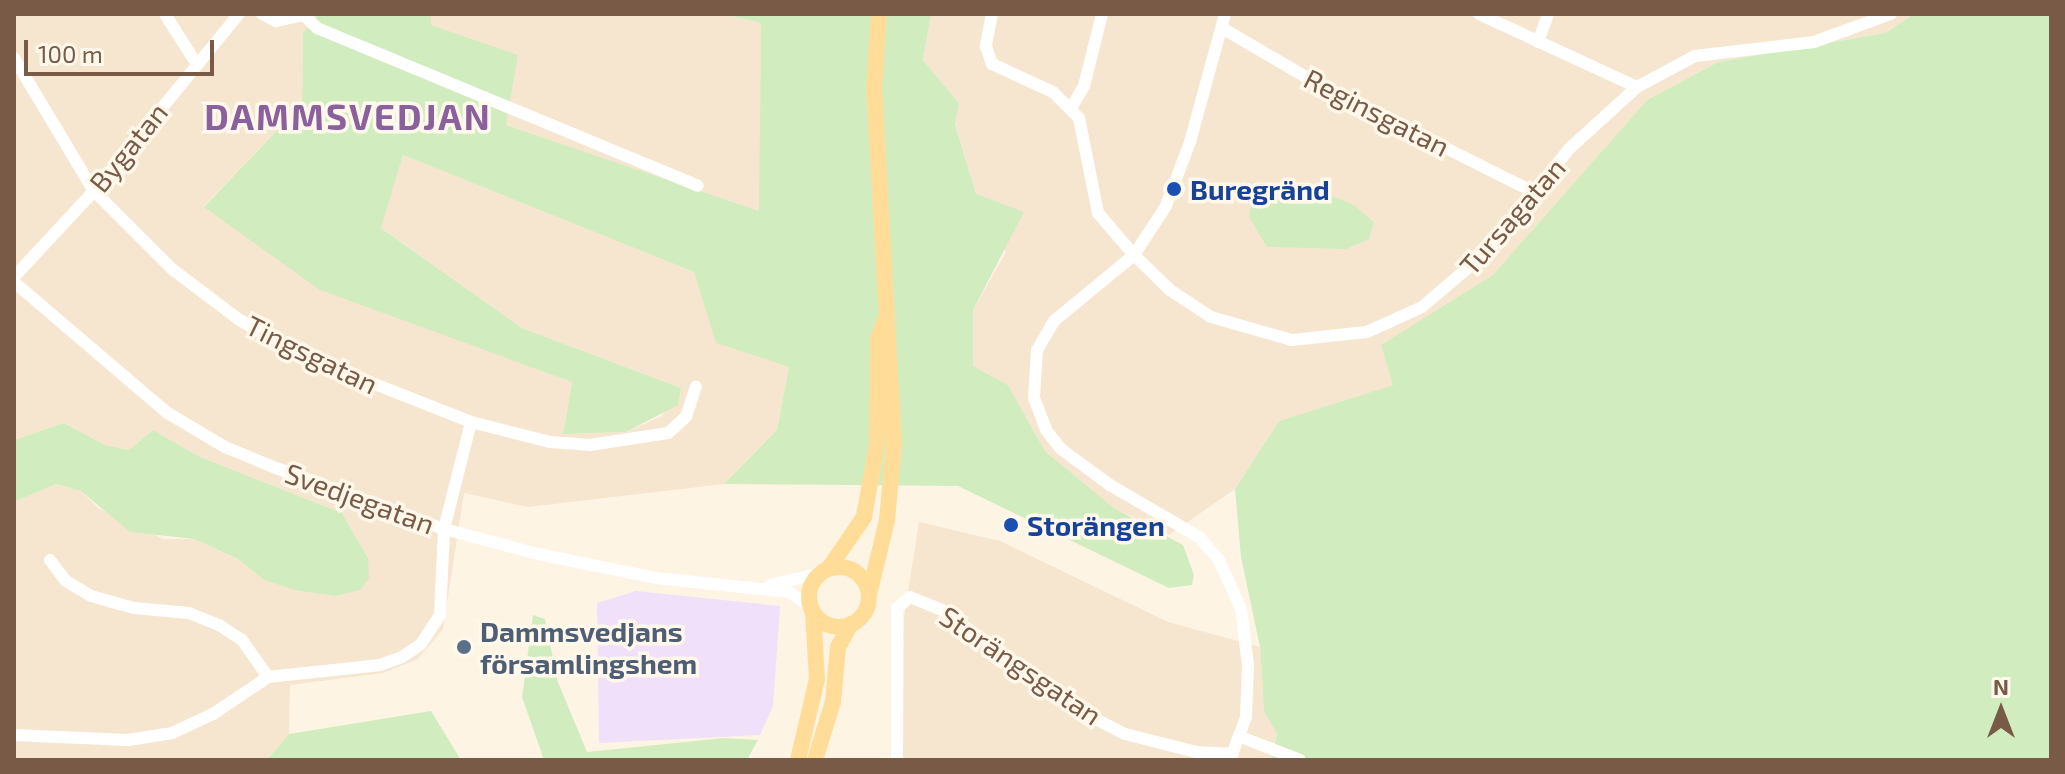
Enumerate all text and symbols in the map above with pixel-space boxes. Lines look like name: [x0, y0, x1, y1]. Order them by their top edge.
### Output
scale bar: [28, 24, 218, 74]
text: 100 m: [38, 39, 103, 68]
street label: Reginsgatan: [1299, 61, 1455, 163]
district label: DAMMSVEDJAN: [204, 94, 492, 138]
street label: Bygatan: [82, 96, 174, 198]
street label: Tursagatan: [1452, 151, 1572, 281]
place label: Buregränd: [1190, 172, 1330, 206]
marker: Buregränd: [1165, 180, 1183, 198]
street label: Tingsgatan: [241, 308, 383, 400]
street label: Svedjegatan: [281, 455, 439, 541]
place label: Storängen: [1027, 508, 1165, 542]
marker: Storängen: [1002, 516, 1020, 534]
street label: Storängsgatan: [934, 599, 1108, 731]
place label: Dammsvedjans församlingshem: [480, 614, 697, 680]
marker: Dammsvedjans församlingshem: [455, 638, 473, 656]
north arrow: [1961, 670, 2041, 750]
text: N: [1993, 673, 2009, 699]

